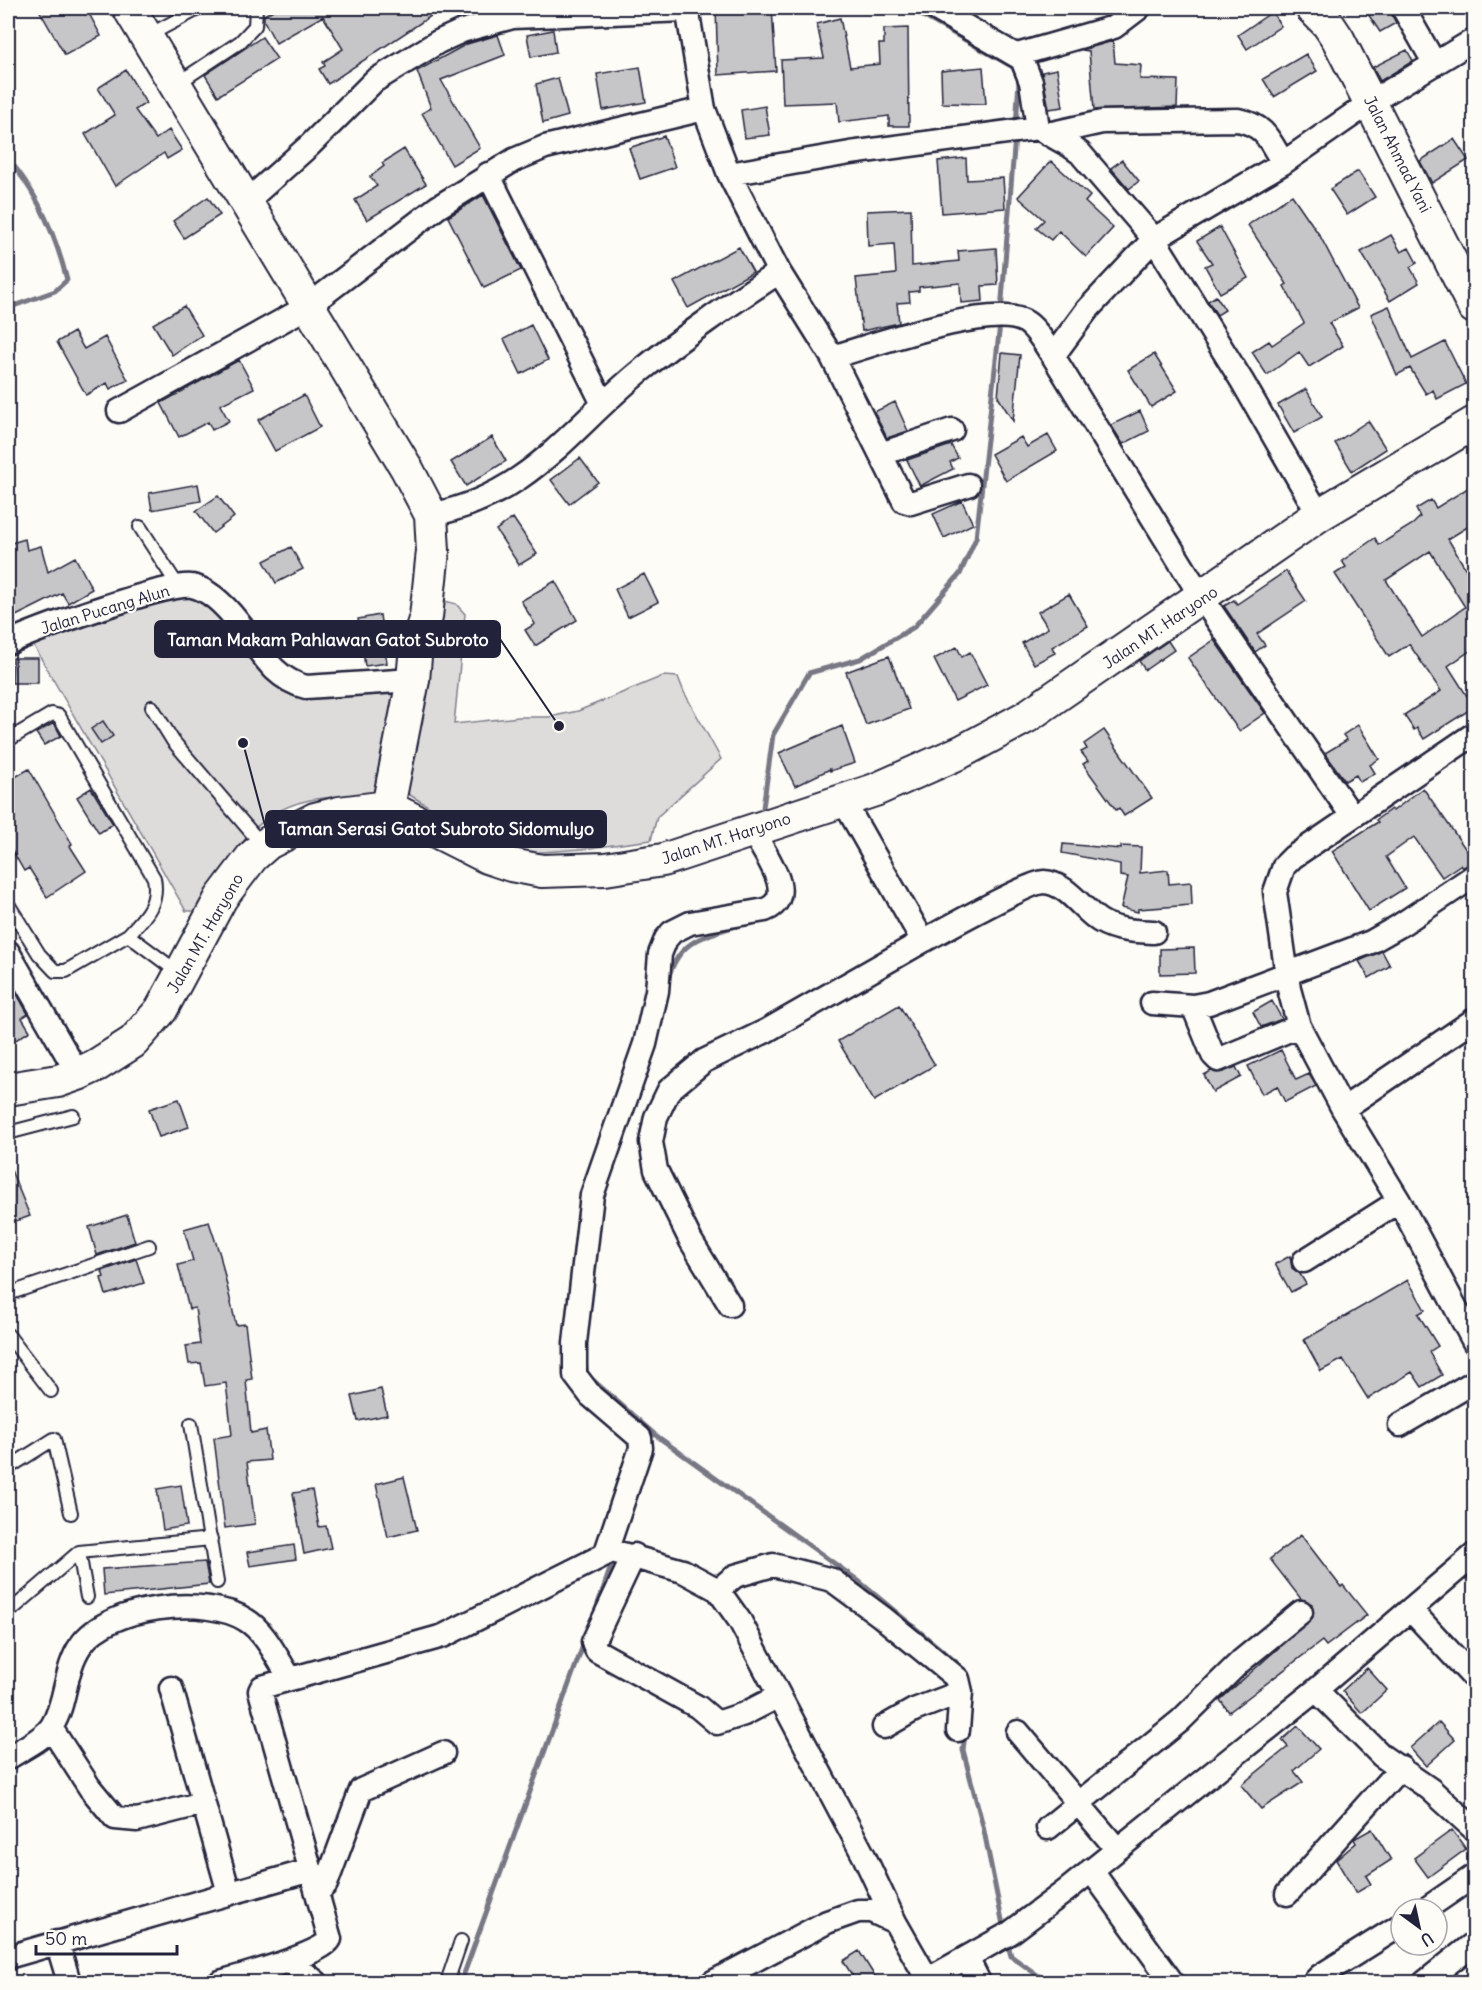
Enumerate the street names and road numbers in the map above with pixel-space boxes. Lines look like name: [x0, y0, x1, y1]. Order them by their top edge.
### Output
street label: Jalan Ahmad Yani: [1360, 92, 1436, 216]
street label: Jalan Pucang Alun: [38, 580, 172, 638]
street label: Jalan MT. Haryono: [1099, 581, 1221, 673]
street label: Jalan MT. Haryono: [659, 808, 793, 868]
street label: Jalan MT. Haryono: [163, 870, 247, 996]

